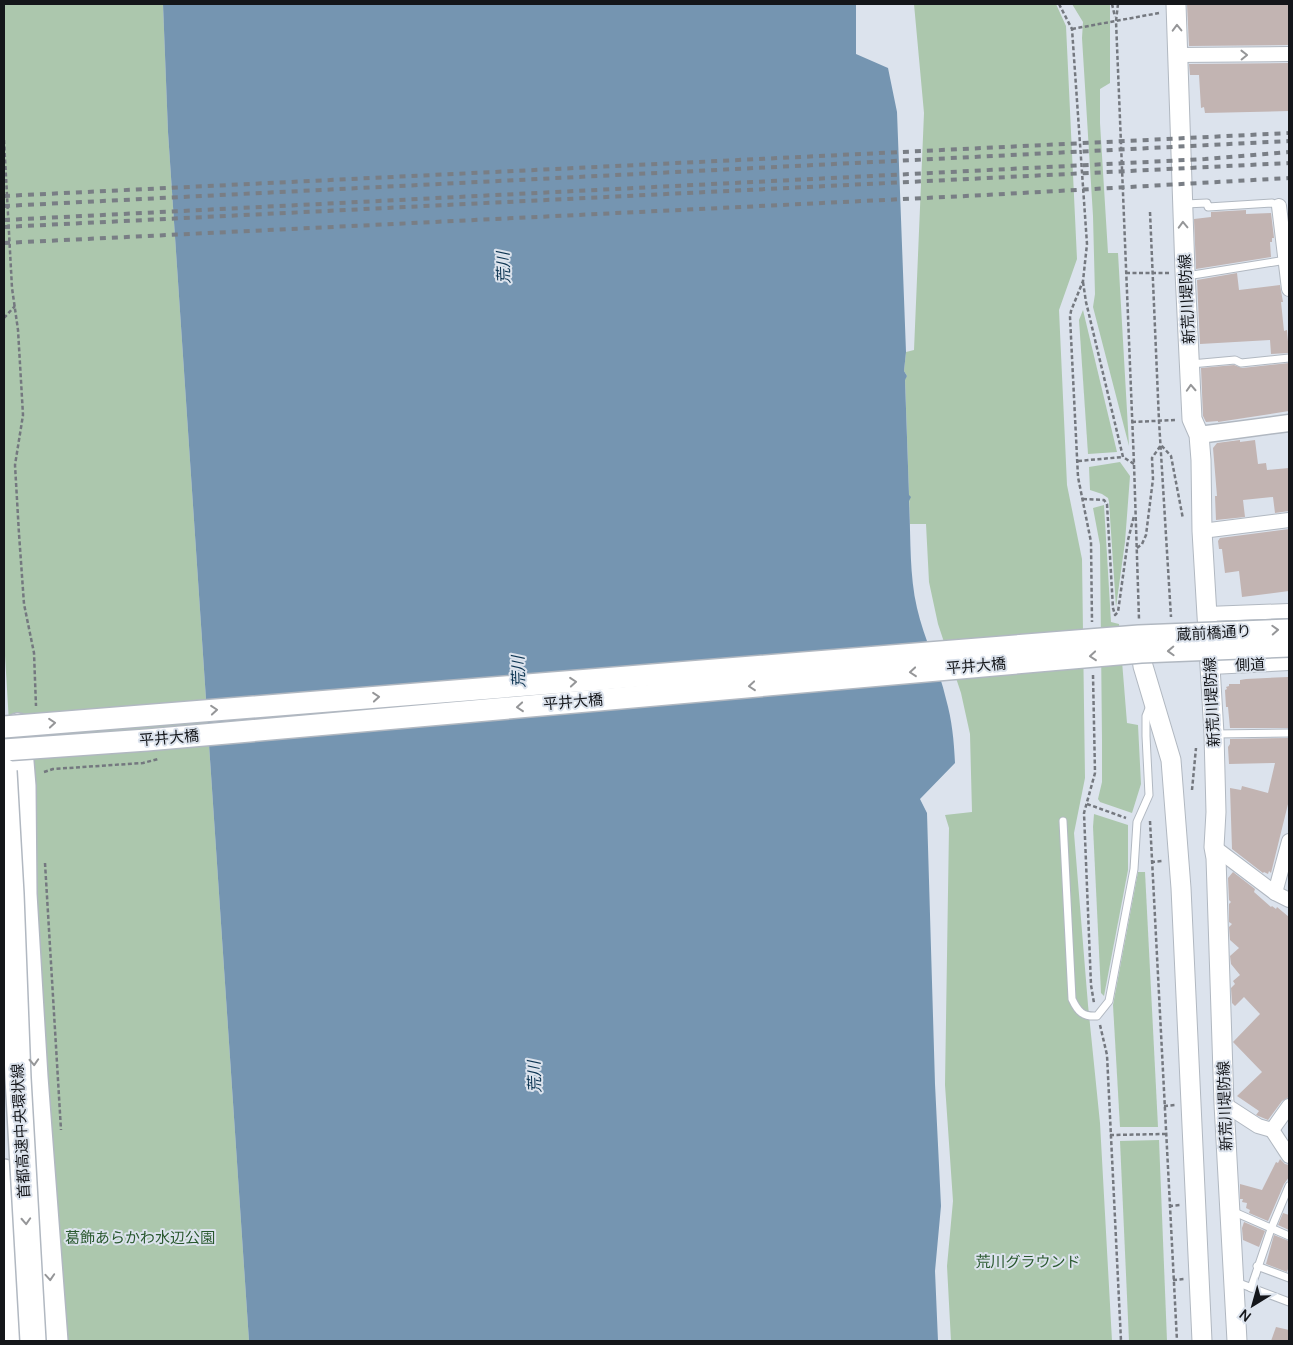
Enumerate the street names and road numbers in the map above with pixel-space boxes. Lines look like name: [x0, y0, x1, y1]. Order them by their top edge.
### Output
street label: 新荒川堤防線: [1174, 254, 1199, 345]
street label: 蔵前橋通り: [1176, 620, 1252, 645]
street label: 平井大橋: [945, 652, 1007, 679]
street label: 側道: [1235, 653, 1265, 676]
street label: 新荒川堤防線: [1199, 657, 1224, 748]
street label: 平井大橋: [542, 688, 604, 715]
street label: 平井大橋: [138, 724, 200, 751]
street label: 新荒川堤防線: [1212, 1061, 1237, 1151]
street label: 首都高速中央環状線: [6, 1063, 35, 1199]

